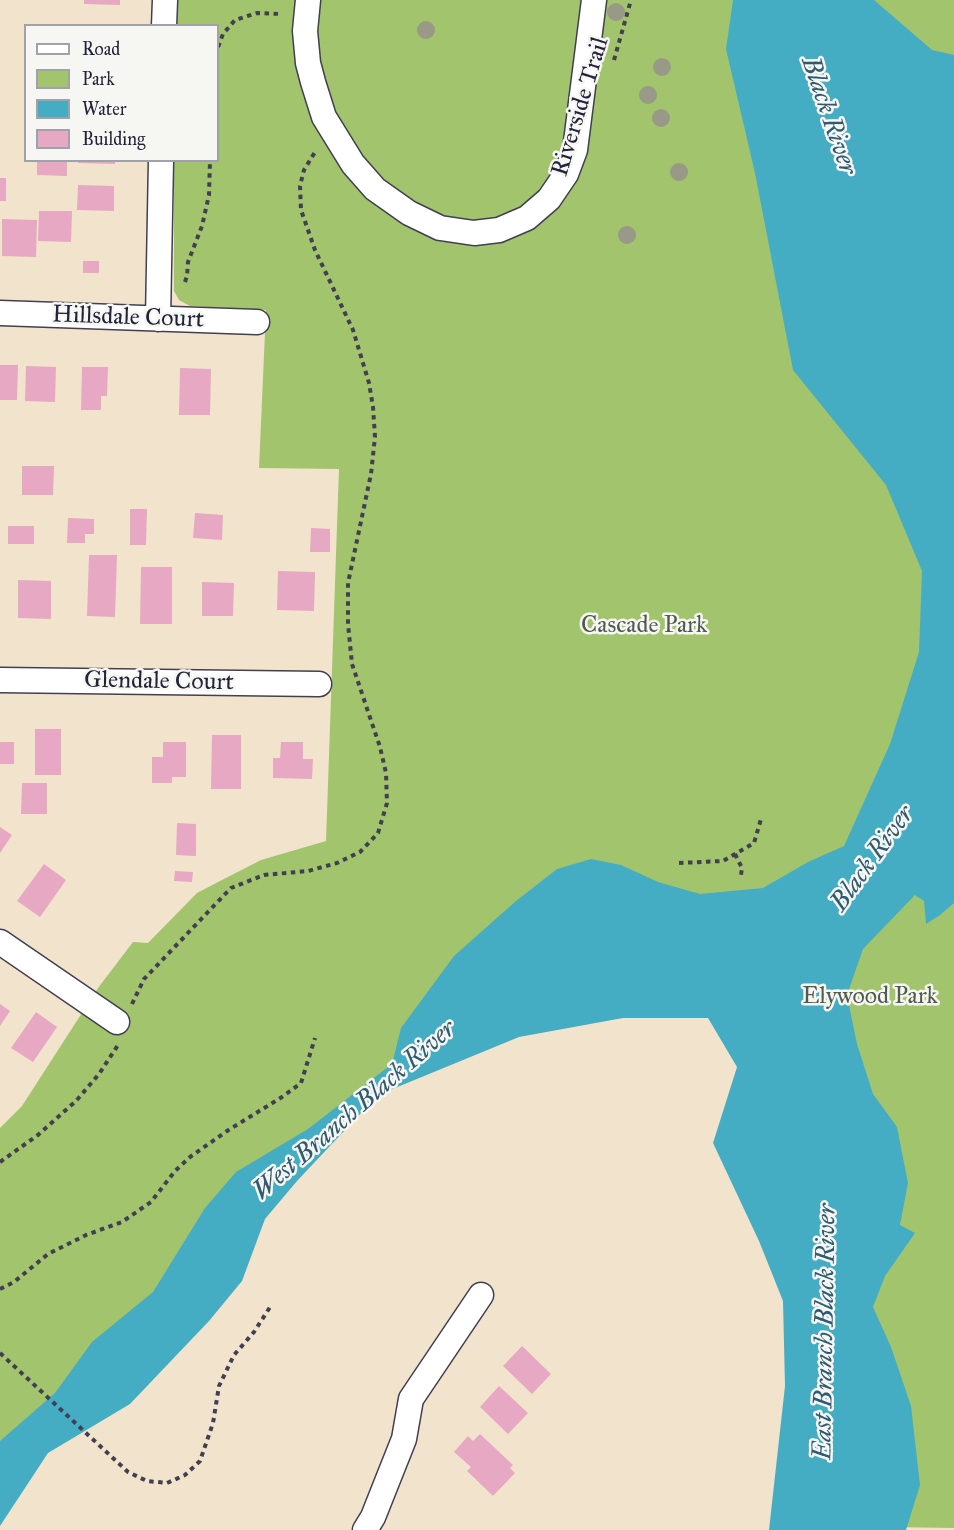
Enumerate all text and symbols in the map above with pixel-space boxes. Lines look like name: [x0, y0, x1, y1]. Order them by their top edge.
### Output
legend: [24, 24, 219, 162]
street label: Riverside Trail: [546, 34, 616, 180]
text: Road: [82, 38, 120, 60]
water label: Black River: [793, 53, 863, 179]
text: Park: [82, 68, 115, 90]
text: Water: [82, 98, 126, 120]
text: Building: [82, 128, 145, 150]
street label: Hillsdale Court: [52, 301, 204, 335]
park label: Cascade Park: [581, 612, 707, 640]
street label: Glendale Court: [84, 666, 234, 698]
water label: Black River: [824, 800, 922, 918]
park label: Elywood Park: [802, 983, 938, 1011]
water label: West Branch Black River: [247, 1014, 463, 1208]
water label: East Branch Black River: [808, 1204, 844, 1460]

